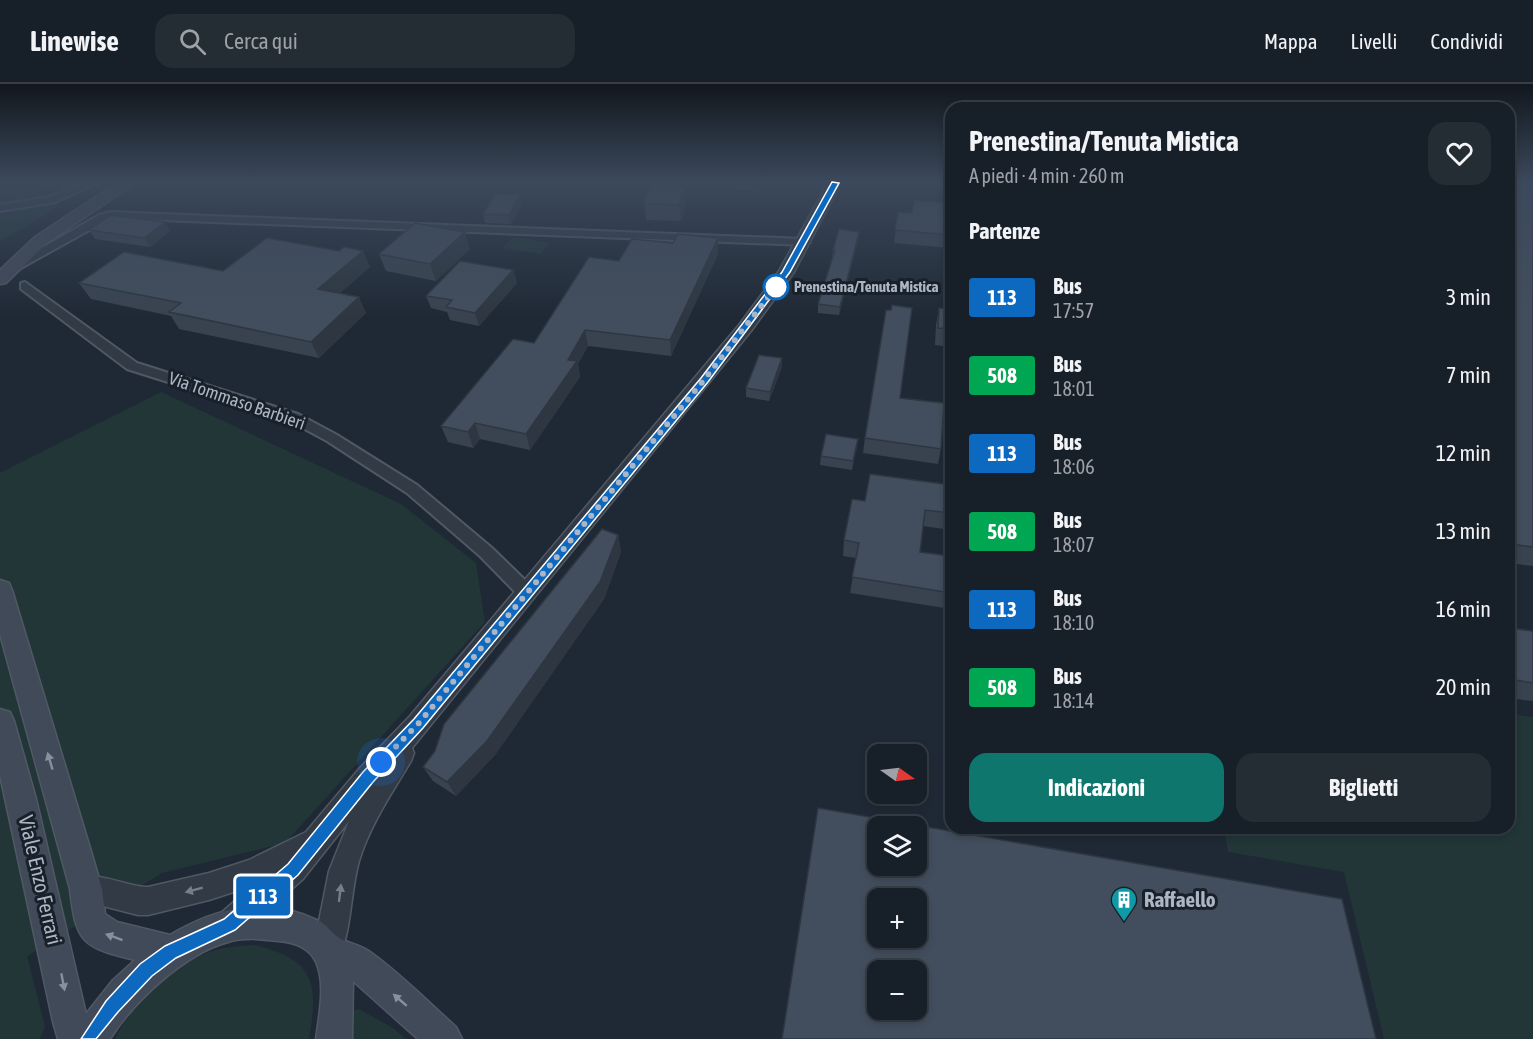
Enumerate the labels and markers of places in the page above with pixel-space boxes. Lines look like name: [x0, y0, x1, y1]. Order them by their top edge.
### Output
marker: Prenestina/Tenuta Mistica: [763, 274, 789, 300]
place label: Prenestina/Tenuta Mistica: [794, 278, 939, 295]
building icon: Raffaello: [1109, 885, 1139, 923]
place label: Raffaello: [1144, 887, 1216, 911]

